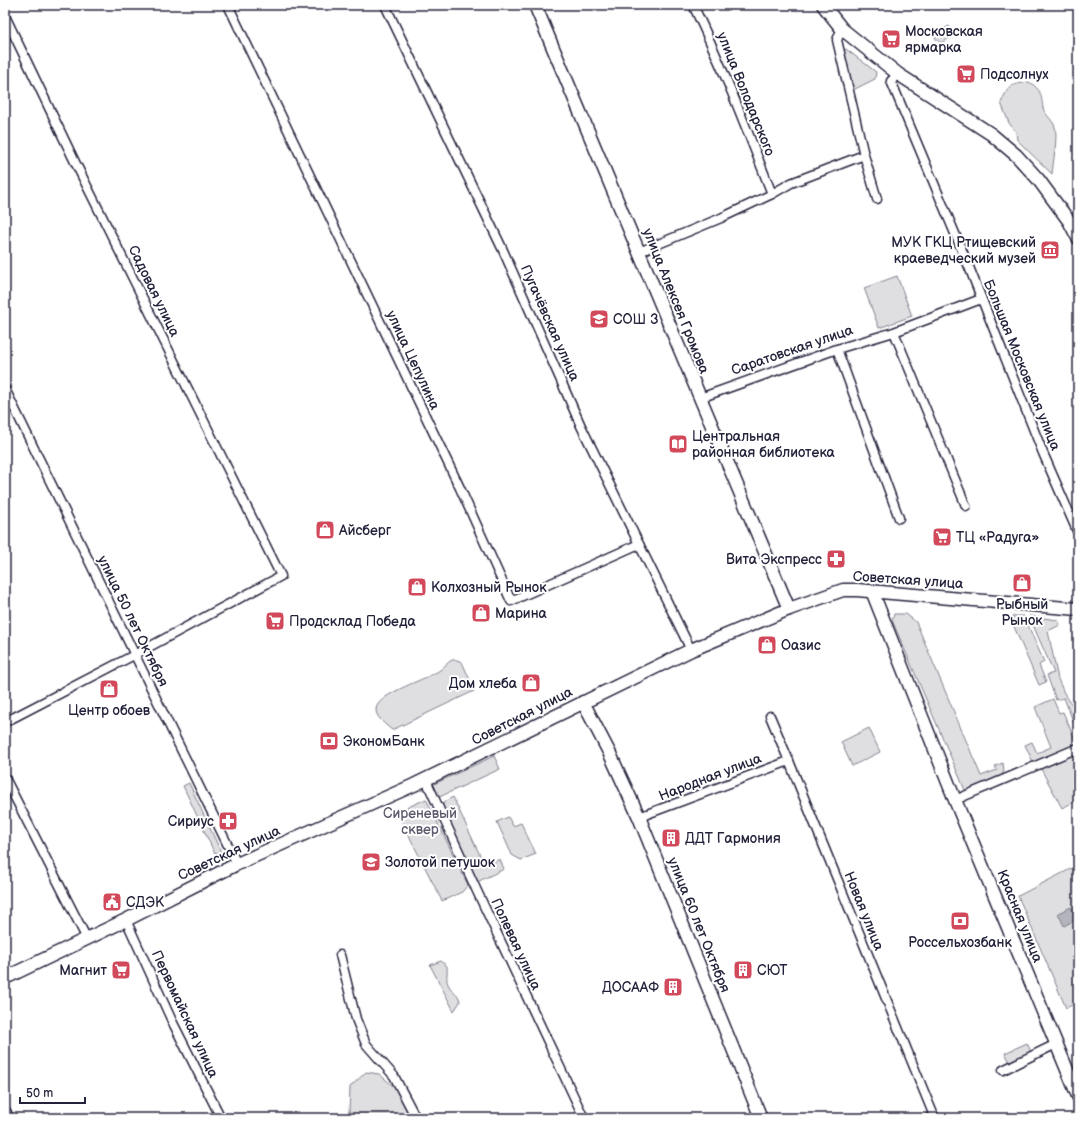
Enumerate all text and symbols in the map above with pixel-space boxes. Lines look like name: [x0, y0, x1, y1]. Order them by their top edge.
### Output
place label: Московская ярмарка: [905, 23, 983, 56]
supermarket icon: Московская ярмарка: [880, 28, 902, 50]
street label: улица Володарского: [713, 30, 779, 158]
supermarket icon: Подсолнух: [955, 63, 977, 85]
place label: Подсолнух: [980, 66, 1049, 83]
street label: улица Алексея Громова: [639, 226, 713, 377]
place label: МУК ГКЦ Ртищевский краеведческий музей: [891, 234, 1036, 267]
museum icon: МУК ГКЦ Ртищевский краеведческий музей: [1039, 239, 1061, 261]
street label: Садовая улица: [125, 243, 184, 340]
street label: Пугачёвская улица: [517, 262, 584, 384]
street label: Большая Московская улица: [980, 277, 1064, 454]
street label: улица Цепулина: [383, 308, 444, 413]
school or university icon: СОШ 3: [588, 308, 610, 330]
place label: СОШ 3: [613, 311, 659, 328]
street label: Саратовская улица: [729, 321, 856, 379]
place label: Центральная районная библиотека: [692, 428, 836, 461]
library icon: Центральная районная библиотека: [667, 433, 689, 455]
shop icon: Айсберг: [314, 519, 336, 541]
place label: Айсберг: [338, 522, 392, 539]
supermarket icon: ТЦ «Радуга»: [931, 526, 953, 548]
place label: ТЦ «Радуга»: [956, 529, 1040, 546]
pharmacy icon: Вита Экспресс: [825, 548, 847, 570]
place label: Вита Экспресс: [726, 551, 822, 568]
street label: улица 50 лет Октября: [94, 553, 172, 690]
street label: Советская улица: [852, 568, 965, 592]
shop icon: Рыбный Рынок: [1011, 572, 1033, 594]
shop icon: Колхозный Рынок: [406, 576, 428, 598]
place label: Колхозный Рынок: [431, 579, 547, 596]
place label: Рыбный Рынок: [996, 596, 1048, 629]
shop icon: Марина: [470, 602, 492, 624]
place label: Марина: [495, 605, 548, 622]
supermarket icon: Продсклад Победа: [264, 610, 286, 632]
place label: Продсклад Победа: [289, 613, 416, 630]
shop icon: Оазис: [756, 634, 778, 656]
place label: Оазис: [781, 637, 821, 654]
shop icon: Дом хлеба: [520, 672, 542, 694]
place label: Дом хлеба: [449, 675, 518, 692]
shop icon: Центр обоев: [98, 678, 120, 700]
street label: Советская улица: [469, 683, 576, 749]
place label: Центр обоев: [68, 702, 151, 719]
bank icon: ЭкономБанк: [318, 730, 340, 752]
place label: ЭкономБанк: [343, 733, 425, 750]
street label: Народная улица: [656, 749, 764, 804]
park label: Сиреневый сквер: [383, 805, 457, 838]
pharmacy icon: Сириус: [217, 810, 239, 832]
place label: Сириус: [168, 813, 214, 830]
street label: Советская улица: [175, 822, 283, 884]
building icon: ДДТ Гармония: [660, 827, 682, 849]
place label: ДДТ Гармония: [685, 830, 781, 847]
school or university icon: Золотой петушок: [360, 851, 382, 873]
place label: Золотой петушок: [385, 854, 496, 871]
street label: улица 60 лет Октября: [664, 855, 734, 995]
street label: Красная улица: [994, 867, 1047, 966]
street label: Новая улица: [840, 869, 888, 954]
public building icon: СДЭК: [101, 891, 123, 913]
place label: СДЭК: [126, 894, 165, 911]
street label: Полевая улица: [487, 895, 545, 993]
bank icon: Россельхозбанк: [949, 910, 971, 932]
place label: Россельхозбанк: [908, 934, 1013, 951]
street label: Первомайская улица: [148, 947, 222, 1081]
supermarket icon: Магнит: [110, 959, 132, 981]
building icon: СЮТ: [732, 959, 754, 981]
place label: Магнит: [59, 962, 107, 979]
place label: СЮТ: [757, 962, 788, 979]
building icon: ДОСААФ: [662, 976, 684, 998]
place label: ДОСААФ: [602, 979, 659, 996]
scale bar: [20, 1079, 85, 1105]
text: 50 m: [26, 1086, 53, 1101]

